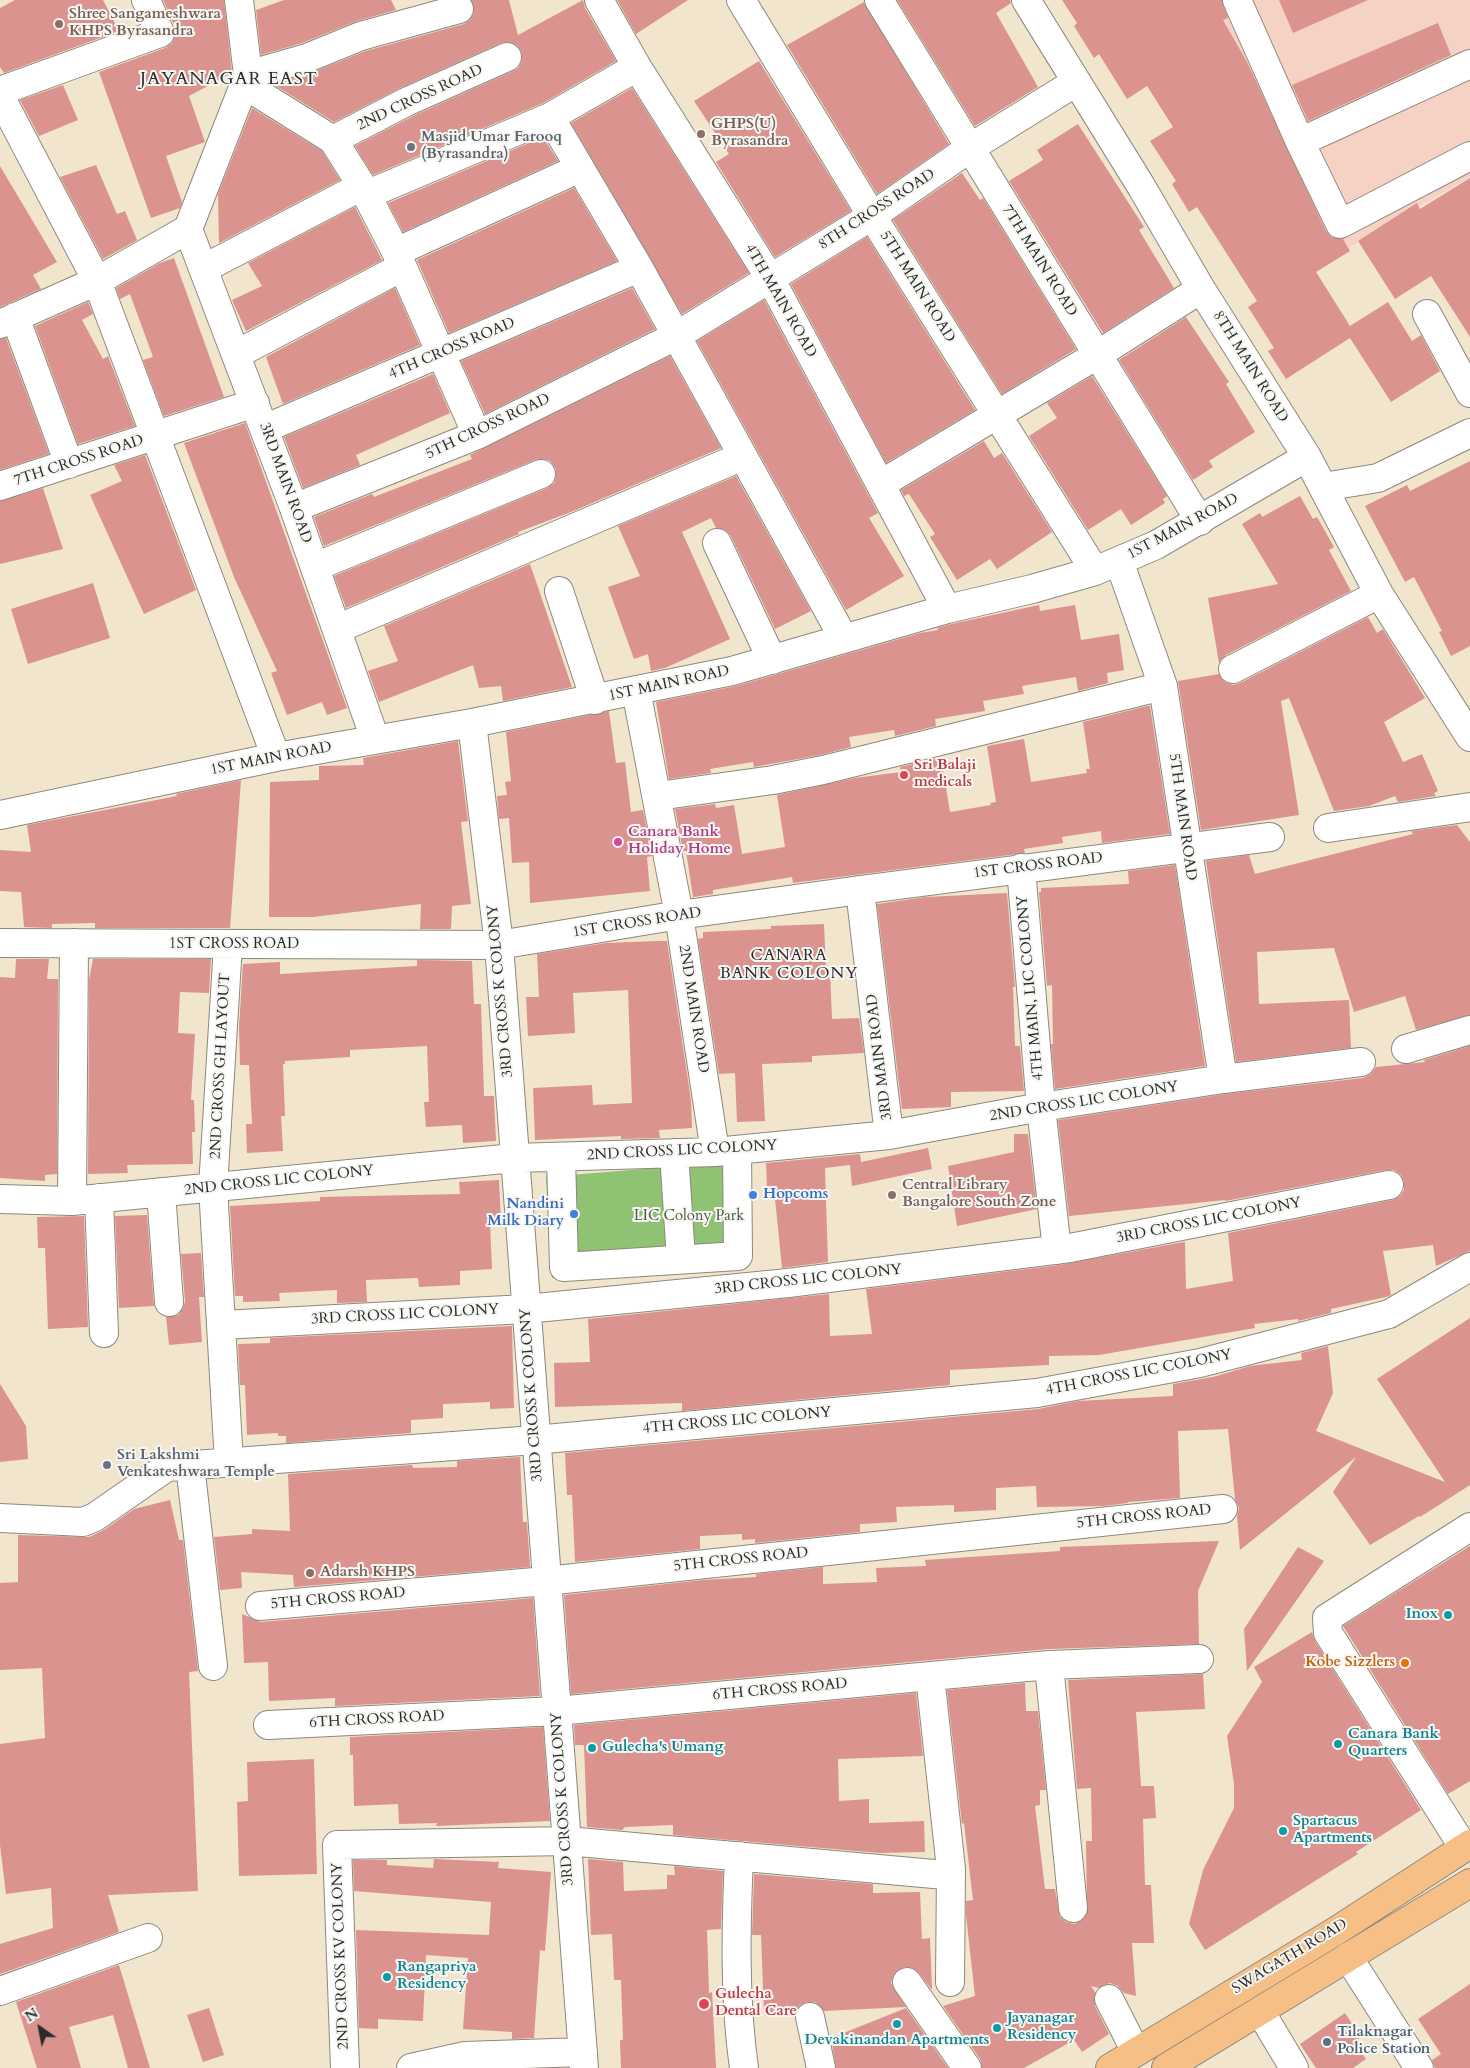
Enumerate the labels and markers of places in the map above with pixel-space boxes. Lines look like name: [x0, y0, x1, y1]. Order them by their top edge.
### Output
place label: Shree Sangameshwara KHPS Byrasandra: [69, 6, 221, 41]
marker: Shree Sangameshwara KHPS Byrasandra: [53, 18, 65, 30]
place label: GHPS(U) Byrasandra: [711, 116, 789, 151]
marker: GHPS(U) Byrasandra: [695, 128, 707, 140]
place label: Masjid Umar Farooq (Byrasandra): [421, 129, 562, 164]
marker: Masjid Umar Farooq (Byrasandra): [405, 141, 417, 153]
place label: Sri Balaji medicals: [914, 757, 976, 792]
marker: Sri Balaji medicals: [898, 769, 910, 781]
place label: Canara Bank Holiday Home: [628, 824, 731, 859]
marker: Canara Bank Holiday Home: [612, 836, 624, 848]
place label: Central Library Bangalore South Zone: [902, 1177, 1056, 1212]
place label: Hopcoms: [763, 1186, 828, 1204]
marker: Hopcoms: [747, 1189, 759, 1201]
marker: Central Library Bangalore South Zone: [886, 1189, 898, 1201]
place label: Nandini Milk Diary: [487, 1196, 564, 1231]
marker: Nandini Milk Diary: [568, 1208, 580, 1220]
place label: Sri Lakshmi Venkateshwara Temple: [117, 1447, 275, 1482]
marker: Sri Lakshmi Venkateshwara Temple: [101, 1459, 113, 1471]
place label: Adarsh KHPS: [320, 1564, 415, 1582]
marker: Adarsh KHPS: [304, 1567, 316, 1579]
place label: Inox: [1406, 1606, 1438, 1624]
marker: Inox: [1442, 1609, 1454, 1621]
place label: Kobe Sizzlers: [1305, 1654, 1395, 1672]
marker: Kobe Sizzlers: [1399, 1657, 1411, 1669]
place label: Canara Bank Quarters: [1348, 1726, 1439, 1761]
marker: Canara Bank Quarters: [1332, 1738, 1344, 1750]
place label: Gulecha's Umang: [602, 1739, 723, 1757]
marker: Gulecha's Umang: [586, 1742, 598, 1754]
place label: Spartacus Apartments: [1293, 1813, 1372, 1848]
marker: Spartacus Apartments: [1277, 1825, 1289, 1837]
place label: Rangapriya Residency: [397, 1959, 476, 1994]
marker: Rangapriya Residency: [381, 1971, 393, 1983]
place label: Gulecha Dental Care: [715, 1986, 797, 2021]
marker: Gulecha Dental Care: [697, 1997, 711, 2011]
place label: Jayanagar Residency: [1007, 2010, 1076, 2045]
marker: Devakinandan Apartments: [891, 2018, 903, 2030]
marker: Jayanagar Residency: [991, 2022, 1003, 2034]
place label: Tilaknagar Police Station: [1337, 2024, 1430, 2059]
place label: Devakinandan Apartments: [805, 2032, 989, 2050]
marker: Tilaknagar Police Station: [1321, 2036, 1333, 2048]

